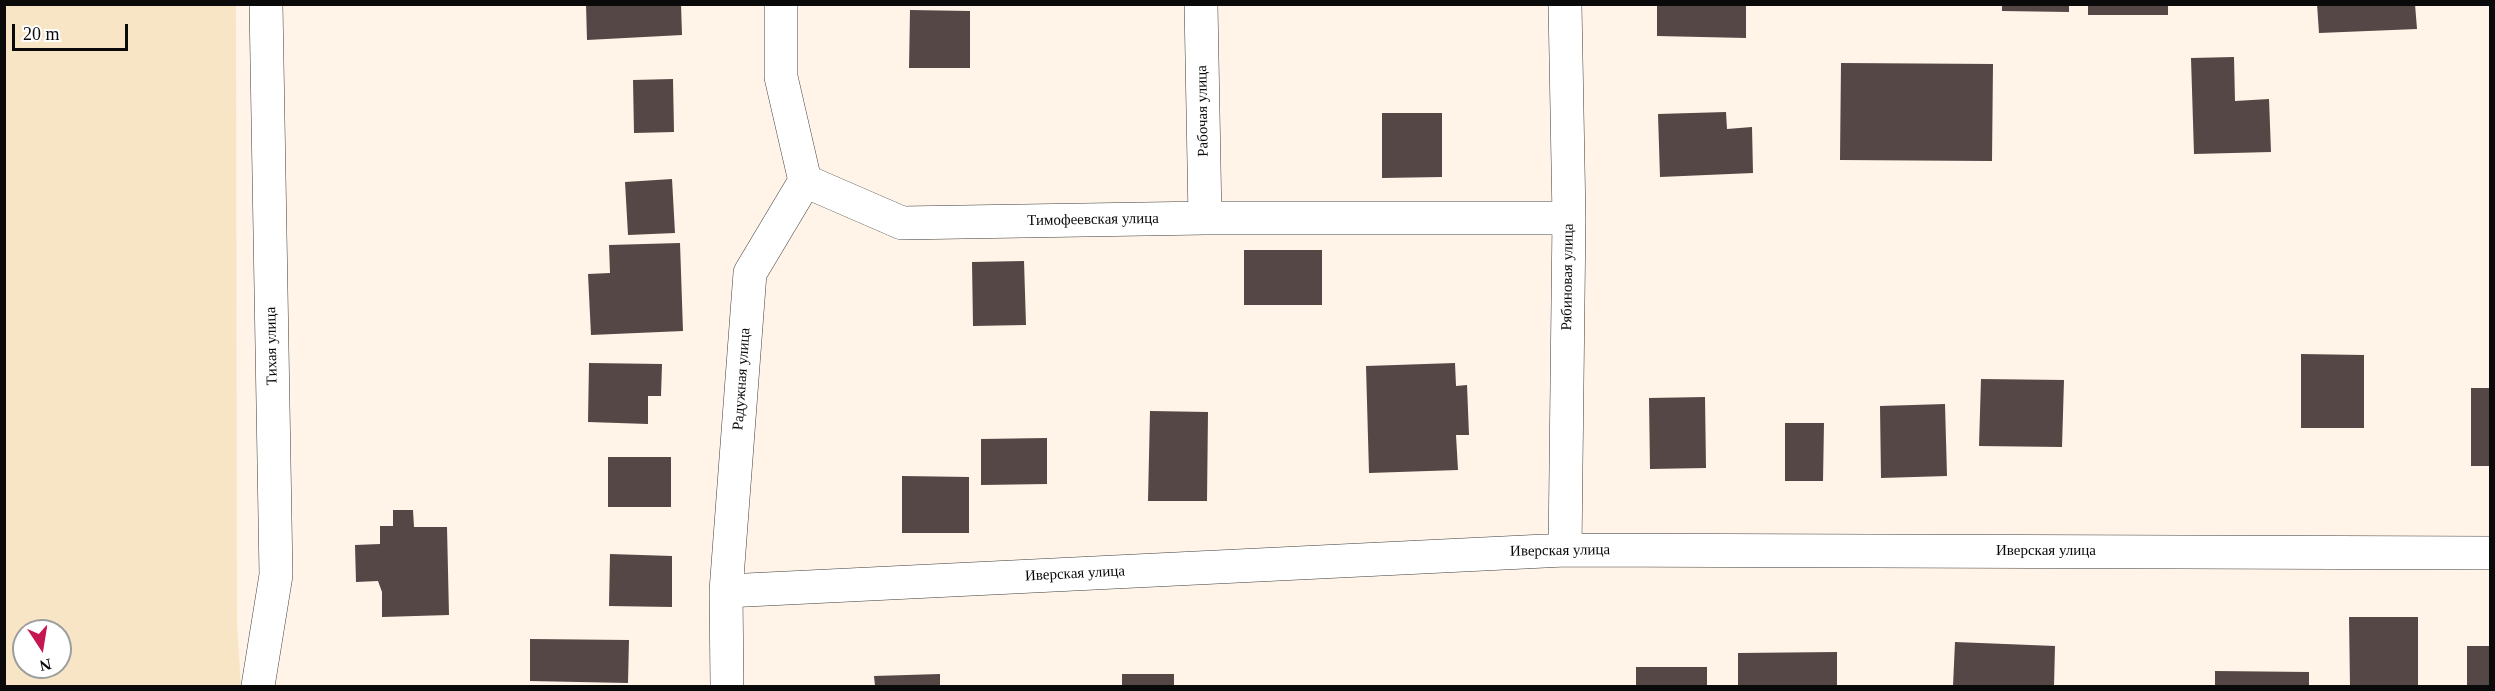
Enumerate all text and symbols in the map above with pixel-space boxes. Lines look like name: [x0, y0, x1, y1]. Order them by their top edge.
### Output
scale bar: [15, 12, 130, 50]
text: 20 m: [23, 24, 60, 44]
street label: Рабочая улица: [1193, 65, 1213, 157]
street label: Тимофеевская улица: [1027, 210, 1159, 230]
street label: Рябиновая улица: [1558, 223, 1578, 331]
street label: Тихая улица: [262, 307, 282, 385]
street label: Радужная улица: [729, 327, 755, 431]
street label: Иверская улица: [1510, 541, 1610, 561]
street label: Иверская улица: [1996, 542, 2096, 560]
street label: Иверская улица: [1025, 562, 1125, 586]
north arrow: [12, 619, 72, 679]
text: N: [38, 656, 53, 675]

